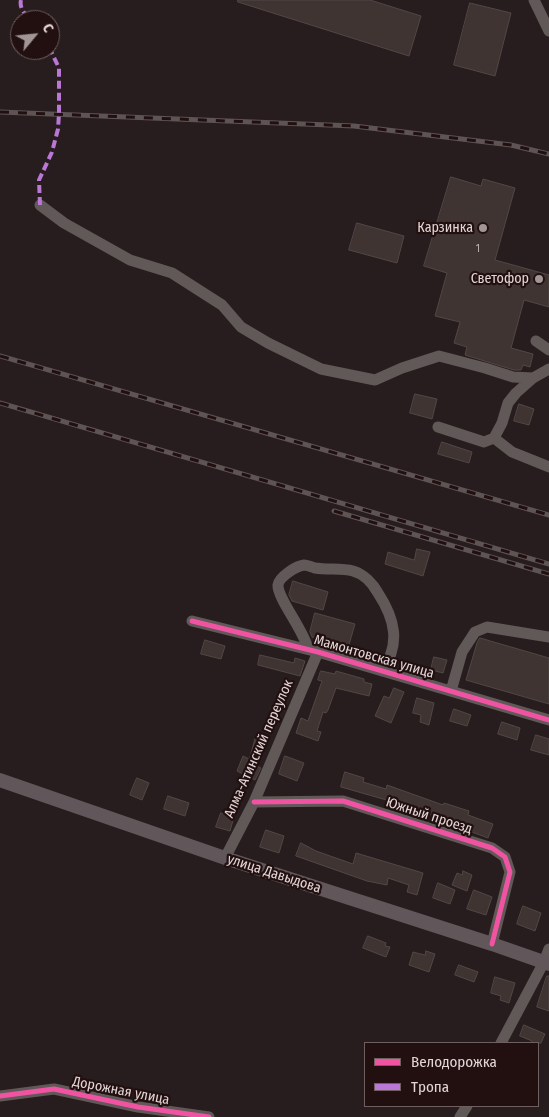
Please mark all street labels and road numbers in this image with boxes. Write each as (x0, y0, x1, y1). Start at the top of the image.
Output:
street label: Мамонтовская улица (312, 632, 436, 682)
street label: Алма-Атинский переулок (221, 677, 297, 821)
street label: Южный проезд (384, 794, 474, 838)
street label: улица Давыдова (225, 851, 323, 897)
street label: Дорожная улица (71, 1073, 171, 1109)

